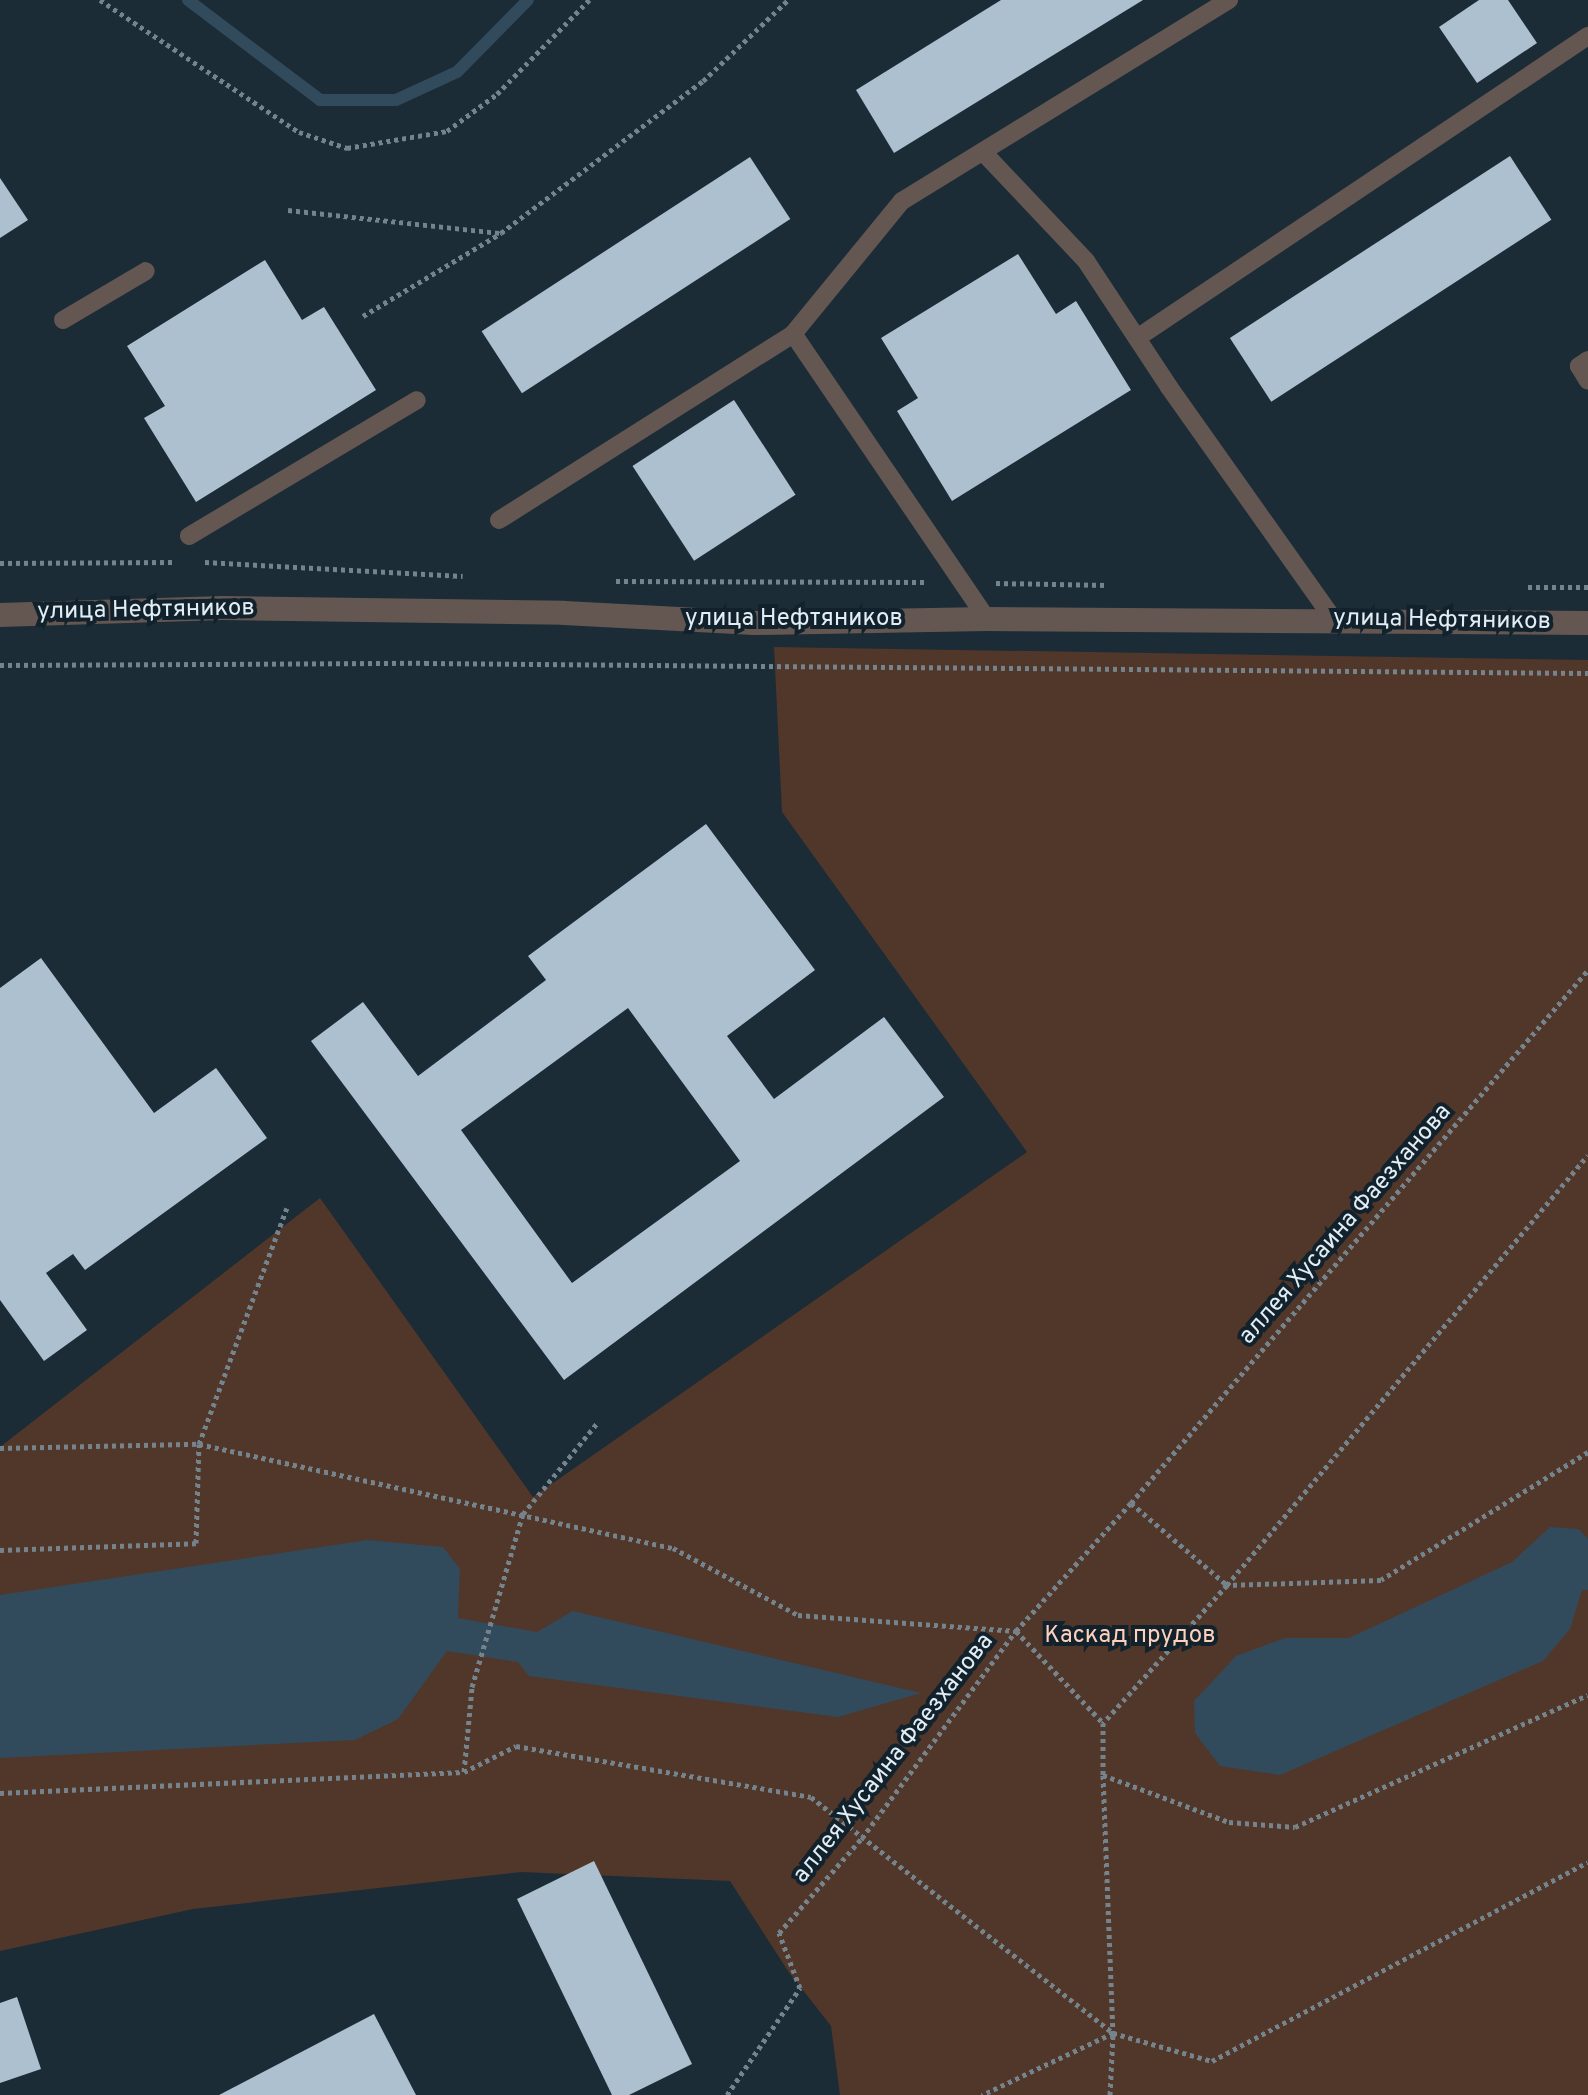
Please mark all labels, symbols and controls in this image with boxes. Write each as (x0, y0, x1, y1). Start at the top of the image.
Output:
street label: улица Нефтяников (37, 595, 255, 627)
street label: улица Нефтяников (1333, 605, 1551, 637)
street label: улица Нефтяников (685, 606, 903, 634)
street label: аллея Хусаина Фаезханова (1234, 1099, 1458, 1351)
park label: Каскад прудов (1044, 1623, 1216, 1651)
street label: аллея Хусаина Фаезханова (788, 1628, 1000, 1890)

